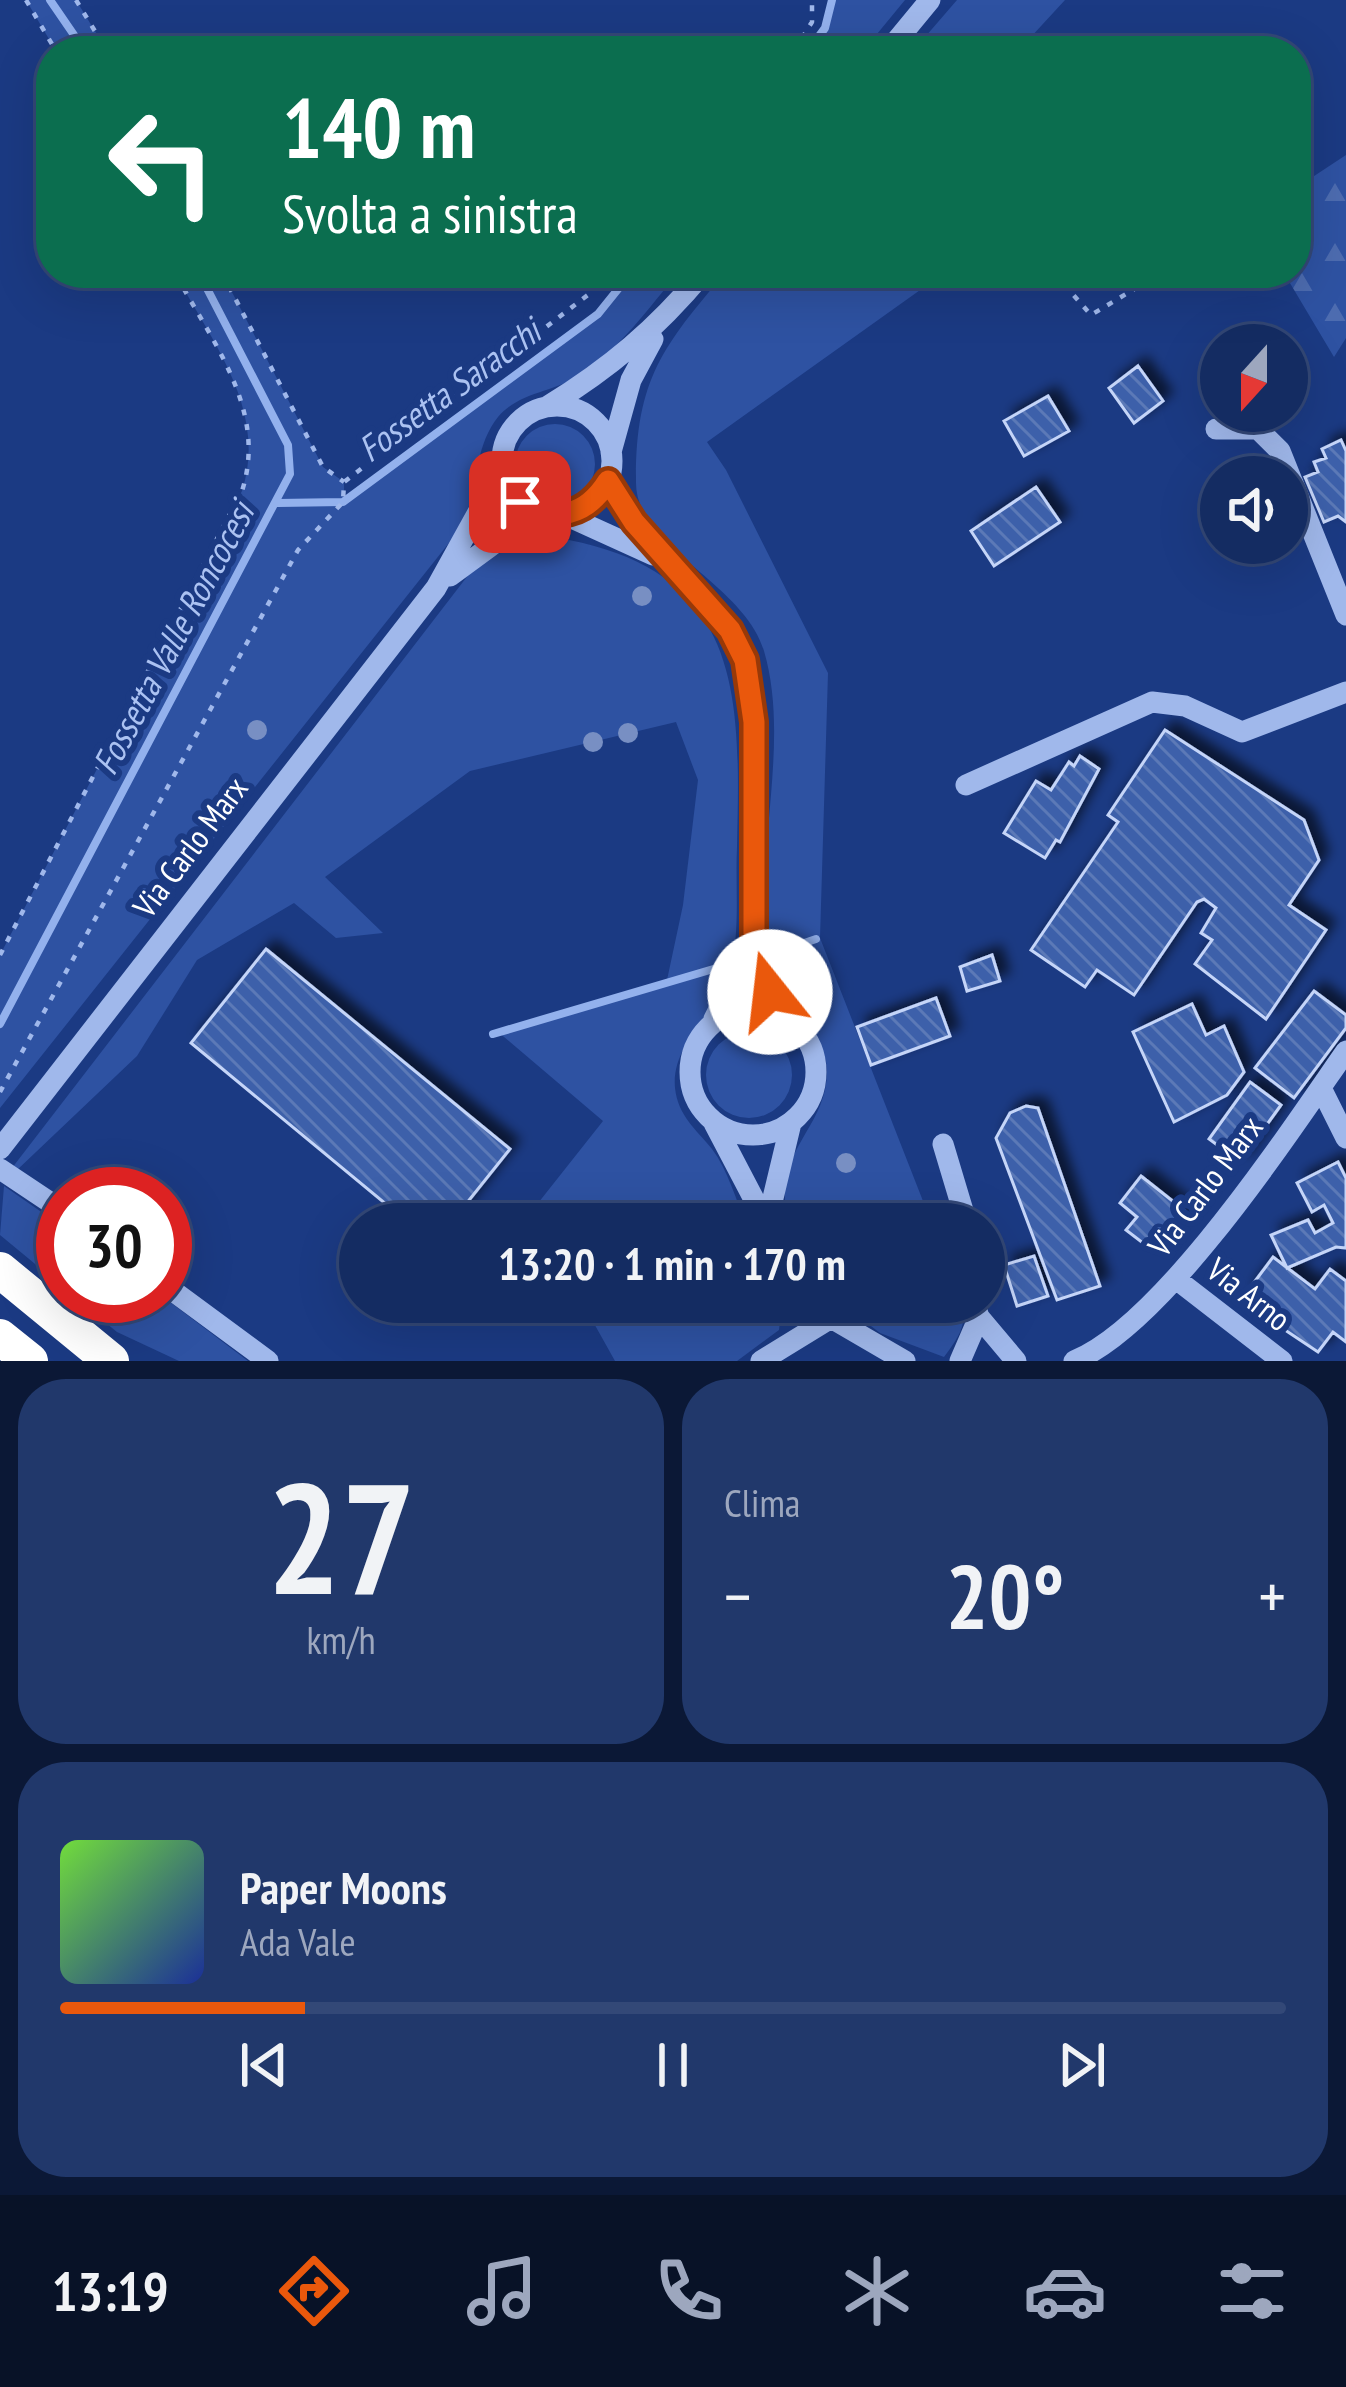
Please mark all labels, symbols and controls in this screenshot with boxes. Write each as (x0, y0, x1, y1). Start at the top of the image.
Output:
text: 140 m (282, 72, 475, 181)
icon: left (84, 84, 240, 240)
text: Svolta a sinistra (282, 178, 578, 248)
water label: Fossetta Saracchi (348, 305, 553, 472)
north arrow (1200, 324, 1308, 432)
map controls (1200, 324, 1308, 564)
pin (469, 451, 571, 553)
button: sound (1200, 456, 1308, 564)
icon: arrive (487, 469, 553, 535)
water label: Fossetta Valle Roncocesi (81, 490, 266, 782)
street label: Via Carlo Marx (122, 768, 257, 926)
position arrow (707, 929, 833, 1055)
street label: Via Carlo Marx (1137, 1107, 1272, 1265)
speed limit sign: 30 (36, 1167, 192, 1323)
text: 13:20 · 1 min · 170 m (498, 1234, 846, 1292)
street label: Via Arno (1198, 1247, 1300, 1340)
text: 27 (266, 1435, 416, 1637)
text: Clima (724, 1477, 800, 1528)
text: 20° (946, 1537, 1064, 1654)
text: − (724, 1553, 751, 1638)
text: + (1259, 1553, 1286, 1638)
text: km/h (306, 1614, 376, 1665)
text: Paper Moons (240, 1858, 447, 1916)
text: Ada Vale (240, 1916, 356, 1967)
icon: previous (231, 2032, 297, 2098)
icon: pause (640, 2032, 706, 2098)
icon: next (1049, 2032, 1115, 2098)
icon: directions (272, 2249, 356, 2333)
icon: music (460, 2249, 544, 2333)
icon: phone (647, 2249, 731, 2333)
icon: climate (835, 2249, 919, 2333)
icon: car (1023, 2249, 1107, 2333)
icon: filters (1210, 2249, 1294, 2333)
text: 13:19 (52, 2256, 169, 2326)

